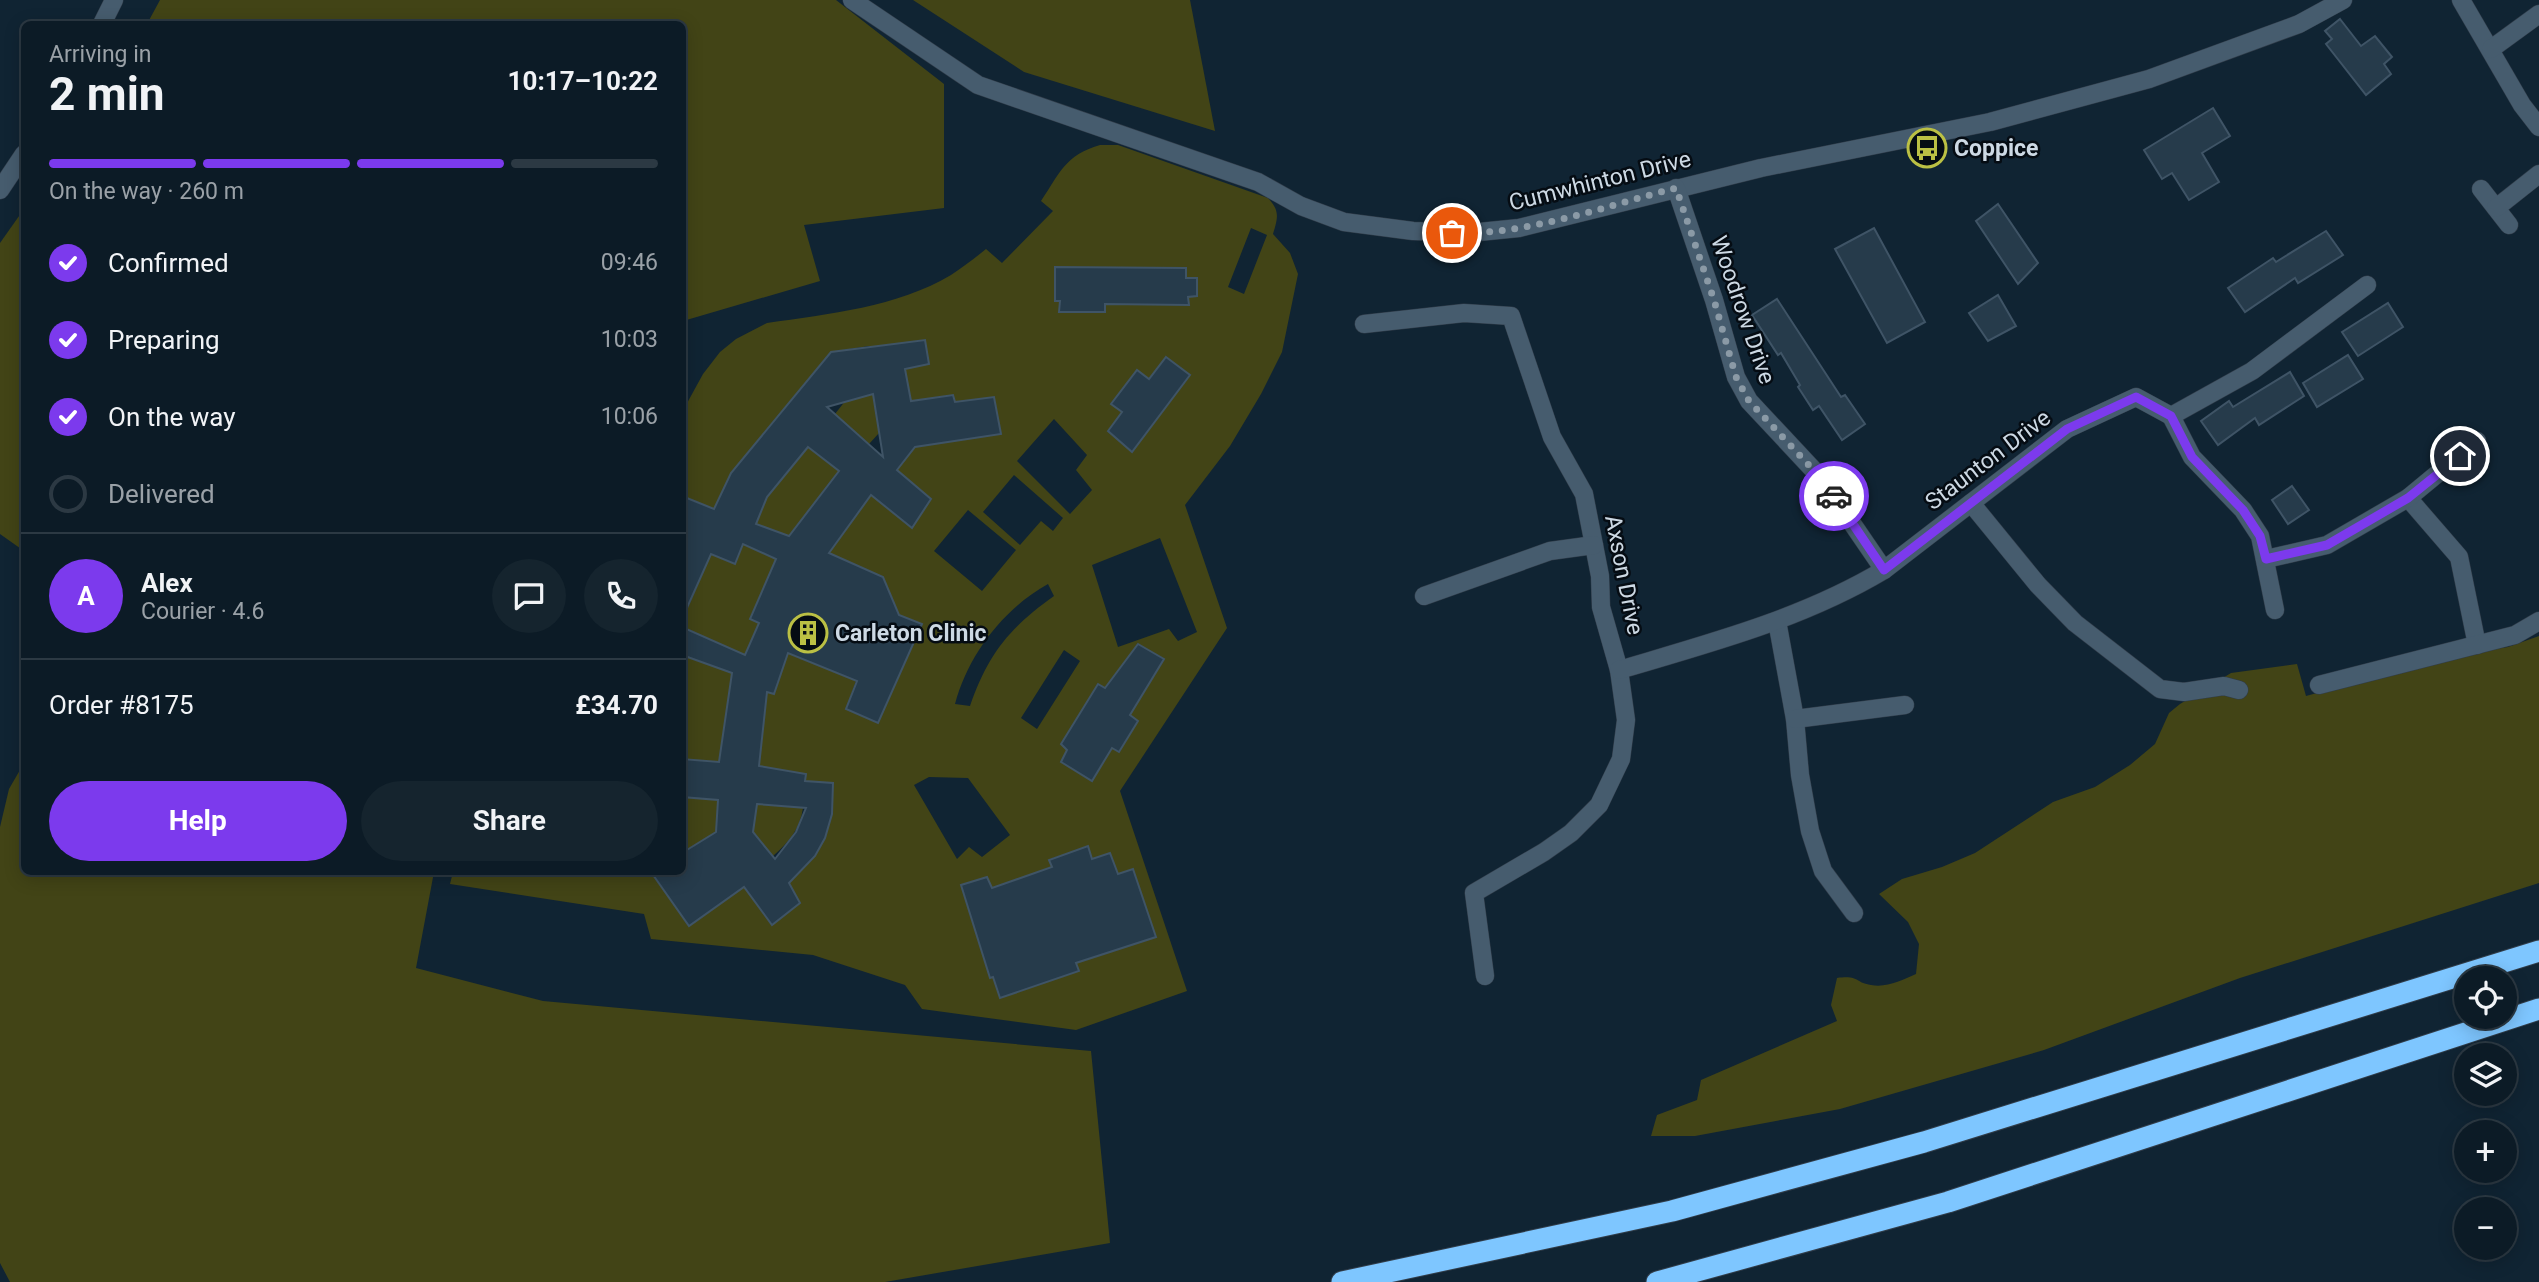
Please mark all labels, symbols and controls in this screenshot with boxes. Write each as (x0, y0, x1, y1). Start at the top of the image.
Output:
text: Arriving in (49, 41, 152, 68)
text: 10:17–10:22 (508, 66, 658, 96)
text: 2 min (49, 67, 165, 121)
bus stop icon: Coppice (1906, 127, 1948, 169)
place label: Coppice (1954, 135, 2038, 162)
street label: Cumwhinton Drive (1506, 145, 1694, 217)
text: On the way · 260 m (49, 178, 244, 205)
pin (1422, 203, 1482, 263)
icon: bag (1433, 214, 1471, 252)
street label: Woodrow Drive (1705, 233, 1781, 387)
icon: check (49, 244, 87, 282)
text: Confirmed (108, 248, 229, 278)
text: 09:46 (601, 249, 658, 276)
icon: check (49, 321, 87, 359)
text: Preparing (108, 325, 220, 355)
text: 10:03 (601, 326, 658, 353)
icon: check (49, 398, 87, 436)
text: On the way (108, 402, 236, 432)
text: 10:06 (601, 403, 658, 430)
street label: Staunton Drive (1920, 404, 2056, 516)
pin (2430, 426, 2490, 486)
icon: home (2441, 437, 2479, 475)
courier (1799, 461, 1869, 531)
icon: car (1815, 477, 1853, 515)
text: Delivered (108, 479, 215, 509)
street label: Axson Drive (1599, 513, 1649, 637)
button: chat (492, 559, 566, 633)
button: phone (584, 559, 658, 633)
text: Alex (141, 568, 193, 598)
text: A (77, 581, 95, 611)
text: Courier · 4.6 (141, 598, 264, 625)
building icon: Carleton Clinic (787, 612, 829, 654)
place label: Carleton Clinic (835, 620, 987, 647)
text: Order #8175 (49, 690, 194, 720)
text: £34.70 (575, 690, 658, 720)
button: Help (49, 781, 347, 861)
button: Share (361, 781, 658, 861)
map controls (2454, 966, 2517, 1260)
button: locate (2454, 966, 2517, 1029)
button: layers (2454, 1043, 2517, 1106)
button: + (2454, 1120, 2517, 1183)
button: − (2454, 1197, 2517, 1260)

